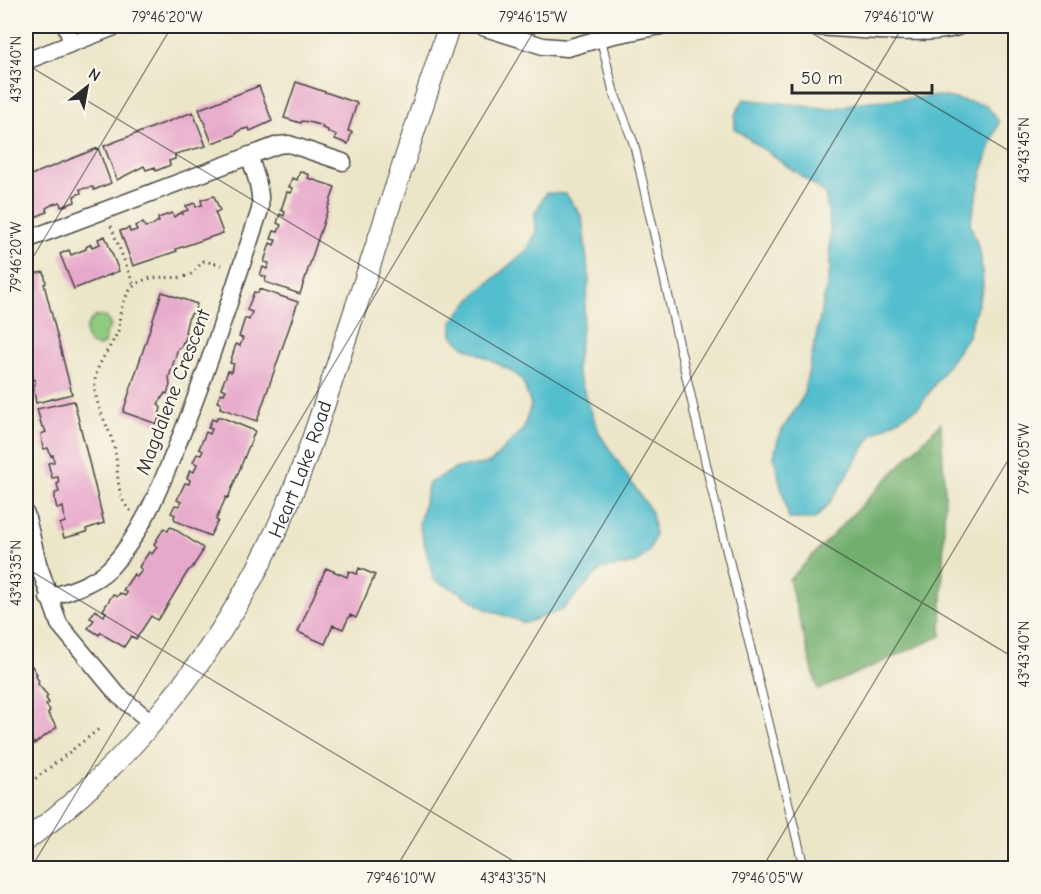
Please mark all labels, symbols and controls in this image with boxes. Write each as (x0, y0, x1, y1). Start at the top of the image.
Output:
text: 79°46'20"W (131, 8, 203, 26)
text: 79°46'15"W (499, 8, 567, 26)
text: 79°46'10"W (864, 8, 934, 26)
text: 43°43'40"N (7, 36, 25, 102)
north arrow (57, 57, 117, 117)
scale bar (792, 57, 932, 95)
text: N (85, 65, 103, 85)
text: 50 m (801, 68, 843, 89)
text: 43°43'45"N (1015, 117, 1033, 183)
text: 79°46'20"W (7, 221, 25, 293)
street label: Magdalene Crescent (131, 305, 216, 478)
street label: Heart Lake Road (263, 398, 336, 541)
text: 79°46'05"W (1015, 423, 1033, 495)
text: 43°43'35"N (7, 540, 25, 606)
text: 43°43'40"N (1015, 621, 1033, 687)
text: 79°46'10"W (366, 869, 436, 887)
text: 43°43'35"N (480, 869, 546, 887)
text: 79°46'05"W (731, 869, 803, 887)

